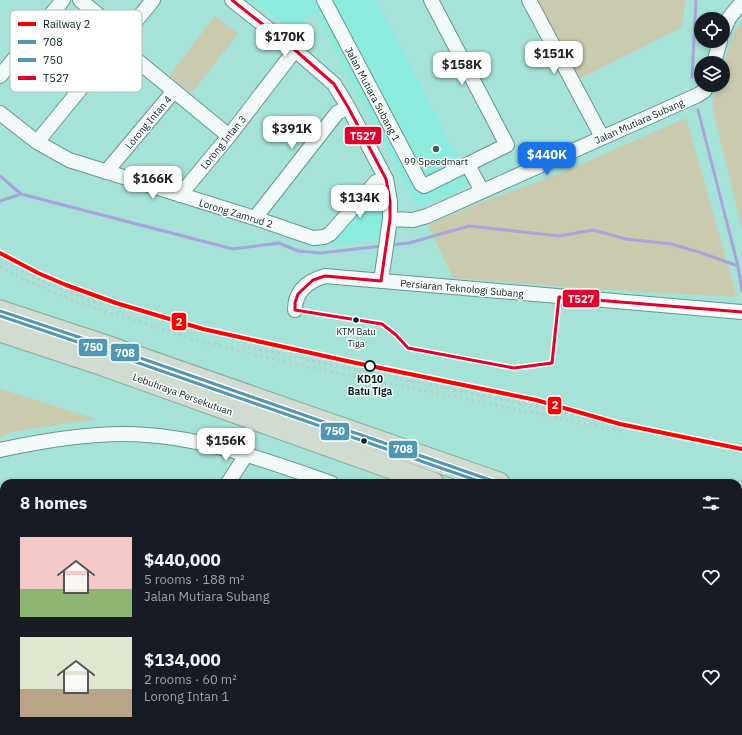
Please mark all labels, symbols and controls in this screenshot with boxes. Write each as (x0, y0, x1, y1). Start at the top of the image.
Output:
legend (10, 10, 142, 92)
map controls (694, 12, 730, 92)
button: locate (694, 12, 730, 48)
text: Railway 2 (43, 17, 90, 31)
pin: $170K (257, 24, 313, 58)
text: $170K (265, 28, 305, 45)
text: 708 (43, 35, 63, 49)
pin: $151K (526, 41, 582, 75)
street label: Jalan Mutiara Subang 1 (342, 45, 403, 144)
text: $151K (534, 45, 574, 62)
pin: $158K (434, 52, 490, 86)
text: 750 (43, 53, 63, 67)
text: $158K (442, 56, 482, 73)
button: layers (694, 56, 730, 92)
text: T527 (43, 71, 69, 85)
street label: Lorong Intan 4 (122, 93, 174, 152)
street label: Jalan Mutiara Subang (592, 96, 687, 147)
street label: Lorong Intan 3 (198, 113, 249, 172)
pin: $391K (264, 116, 320, 150)
text: $391K (272, 120, 312, 137)
line badge: T527 (344, 126, 382, 145)
text: T527 (350, 129, 377, 143)
pin: $440K (519, 142, 575, 176)
marker: 99 Speedmart (431, 144, 441, 154)
text: $440K (527, 146, 567, 163)
place label: 99 Speedmart (404, 155, 469, 168)
pin: $166K (125, 166, 181, 200)
text: $166K (133, 170, 173, 187)
pin: $134K (332, 185, 388, 219)
text: $134K (340, 189, 380, 206)
street label: Lorong Zamrud 2 (197, 196, 274, 231)
street label: Persiaran Teknologi Subang (400, 277, 525, 300)
line badge: T527 (562, 289, 600, 308)
text: T527 (568, 292, 595, 306)
line badge: 2 (171, 312, 187, 331)
text: 2 (176, 315, 183, 329)
marker: KTM Batu Tiga (351, 315, 361, 325)
place label: KTM Batu Tiga (336, 326, 376, 349)
line badge: 750 (78, 338, 108, 357)
text: 750 (83, 340, 103, 354)
line badge: 708 (110, 343, 140, 362)
text: 708 (115, 346, 135, 360)
marker: KD10 Batu Tiga (364, 360, 376, 372)
street label: Lebuhraya Persekutuan (131, 370, 235, 419)
place label: KD10 Batu Tiga (348, 373, 392, 398)
line badge: 2 (547, 396, 562, 415)
text: 2 (552, 398, 559, 412)
line badge: 750 (320, 422, 350, 441)
text: 750 (325, 424, 345, 438)
pin: $156K (198, 428, 254, 462)
text: $156K (206, 432, 246, 449)
unlabelled marker (359, 436, 369, 446)
line badge: 708 (388, 440, 418, 459)
text: 708 (393, 442, 413, 456)
text: 8 homes (20, 492, 87, 514)
icon: filters (700, 492, 722, 514)
text: $440,000 (144, 549, 221, 571)
icon: home (52, 553, 100, 601)
icon: heart (700, 566, 722, 588)
text: 5 rooms · 188 m² (144, 571, 245, 588)
text: Jalan Mutiara Subang (144, 588, 270, 605)
text: $134,000 (144, 649, 221, 671)
icon: home (52, 653, 100, 701)
icon: heart (700, 666, 722, 688)
text: 2 rooms · 60 m² (144, 671, 237, 688)
text: Lorong Intan 1 (144, 688, 229, 705)

